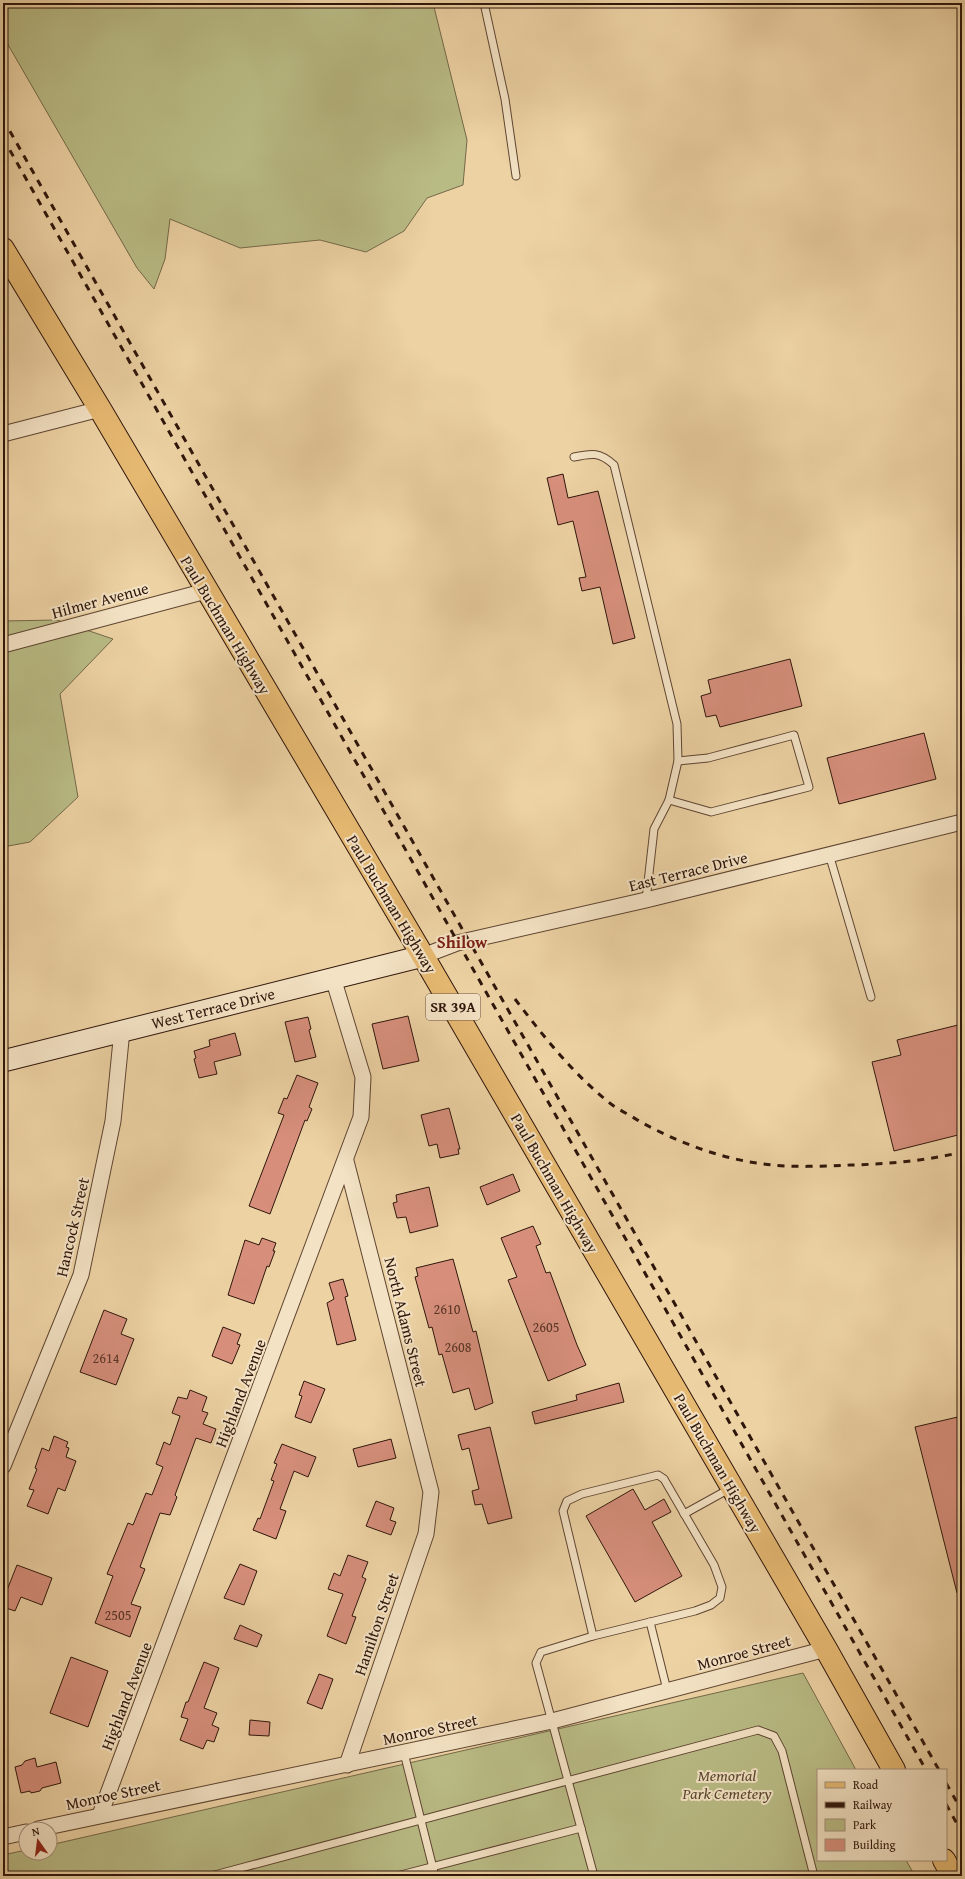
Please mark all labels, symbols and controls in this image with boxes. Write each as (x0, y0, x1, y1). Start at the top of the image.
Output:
street label: Paul Buchman Highway (175, 551, 277, 699)
street label: Hilmer Avenue (49, 576, 151, 624)
street label: Paul Buchman Highway (341, 830, 443, 978)
street label: East Terrace Drive (626, 845, 750, 897)
district label: Shilow (437, 929, 488, 954)
street label: West Terrace Drive (149, 981, 277, 1035)
road number: SR 39A (426, 994, 480, 1020)
street label: Paul Buchman Highway (505, 1108, 605, 1258)
street label: Hancock Street (49, 1175, 95, 1279)
street label: North Adams Street (378, 1255, 434, 1390)
house number: 2610 (434, 1299, 461, 1319)
house number: 2605 (533, 1317, 559, 1337)
street label: Highland Avenue (208, 1335, 272, 1451)
house number: 2608 (445, 1337, 472, 1357)
house number: 2614 (93, 1348, 120, 1368)
street label: Paul Buchman Highway (668, 1388, 768, 1538)
street label: Hamilton Street (347, 1569, 405, 1679)
house number: 2505 (105, 1605, 131, 1625)
street label: Monroe Street (694, 1628, 794, 1676)
street label: Highland Avenue (94, 1638, 158, 1754)
street label: Monroe Street (380, 1707, 480, 1751)
park label: Memorial Park Cemetery (681, 1763, 772, 1805)
legend (817, 1769, 947, 1861)
street label: Monroe Street (63, 1772, 163, 1816)
text: Road (853, 1776, 879, 1793)
text: Railway (853, 1796, 892, 1813)
text: Park (853, 1816, 877, 1833)
north arrow (18, 1821, 58, 1861)
text: N (30, 1822, 42, 1840)
text: Building (853, 1836, 896, 1853)

